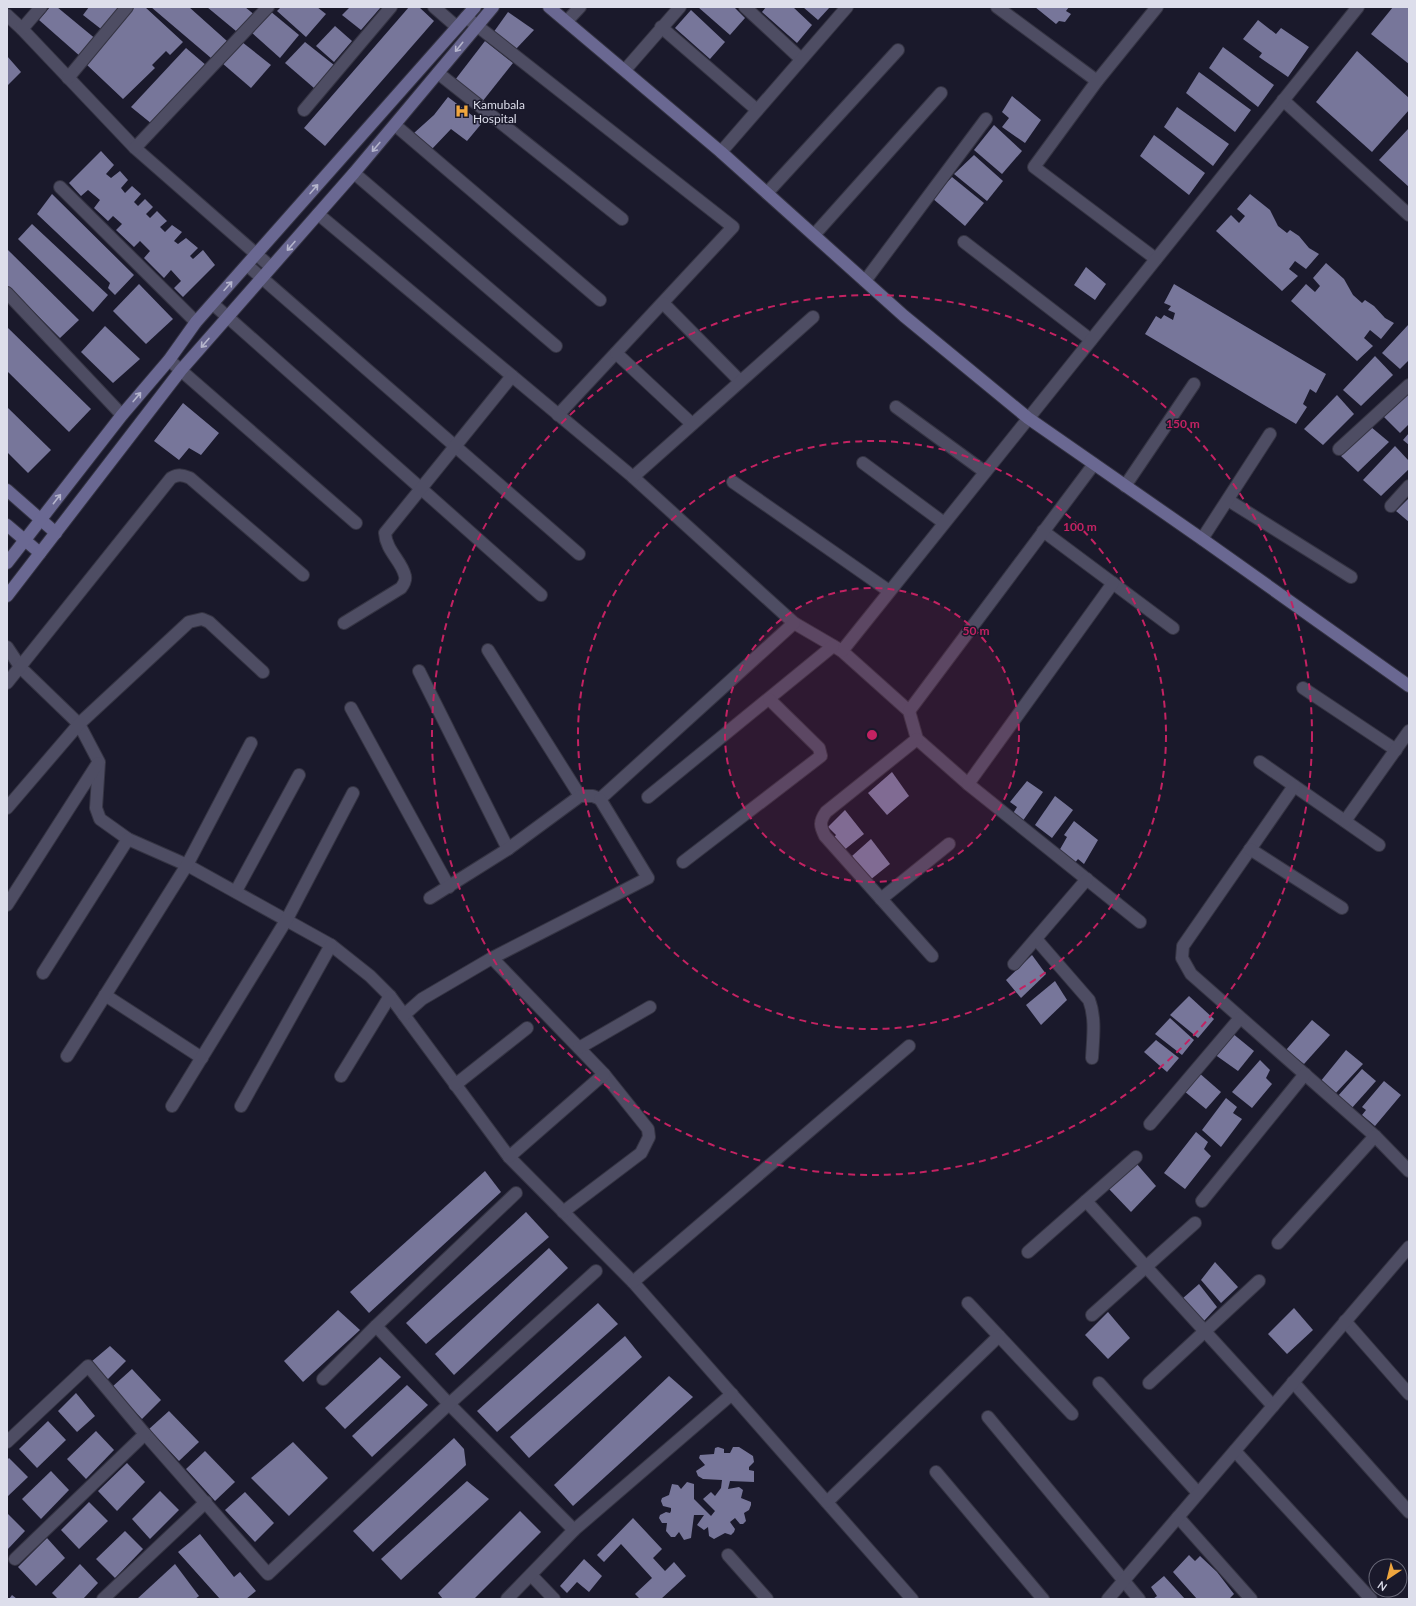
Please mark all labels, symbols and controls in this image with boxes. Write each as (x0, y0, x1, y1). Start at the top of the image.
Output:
one-way arrow (455, 42, 463, 53)
place label: Kamubala Hospital (473, 97, 525, 126)
hospital icon: Kamubala Hospital (454, 103, 470, 119)
one-way arrow (372, 142, 381, 153)
one-way arrow (310, 183, 319, 194)
one-way arrow (286, 240, 295, 251)
one-way arrow (224, 281, 233, 291)
one-way arrow (200, 338, 209, 348)
one-way arrow (133, 392, 142, 403)
text: 150 m (1166, 416, 1200, 431)
one-way arrow (52, 494, 61, 505)
text: 100 m (1063, 519, 1097, 534)
text: 50 m (963, 623, 989, 638)
centre of rings (865, 728, 879, 742)
north arrow (1368, 1558, 1408, 1598)
text: N (1375, 1579, 1389, 1594)

